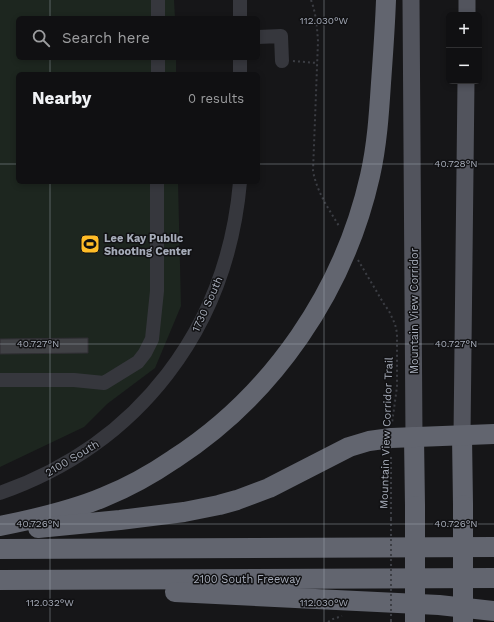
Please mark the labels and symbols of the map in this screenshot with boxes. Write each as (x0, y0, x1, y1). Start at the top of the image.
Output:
text: 112.030°W (300, 15, 349, 26)
text: 40.728°N (434, 158, 478, 169)
place label: Lee Kay Public Shooting Center (104, 232, 192, 258)
sports icon: Lee Kay Public Shooting Center (79, 233, 101, 255)
street label: Mountain View Corridor (408, 247, 421, 374)
street label: 1730 South (189, 274, 225, 334)
text: 40.727°N (17, 338, 59, 349)
text: 40.727°N (435, 338, 477, 349)
street label: Mountain View Corridor Trail (377, 356, 396, 509)
street label: 2100 South (43, 437, 101, 479)
text: 40.726°N (16, 518, 60, 529)
text: 40.726°N (434, 518, 478, 529)
street label: 2100 South Freeway (193, 573, 301, 586)
text: 112.032°W (26, 597, 74, 608)
text: 112.030°W (300, 597, 349, 608)

